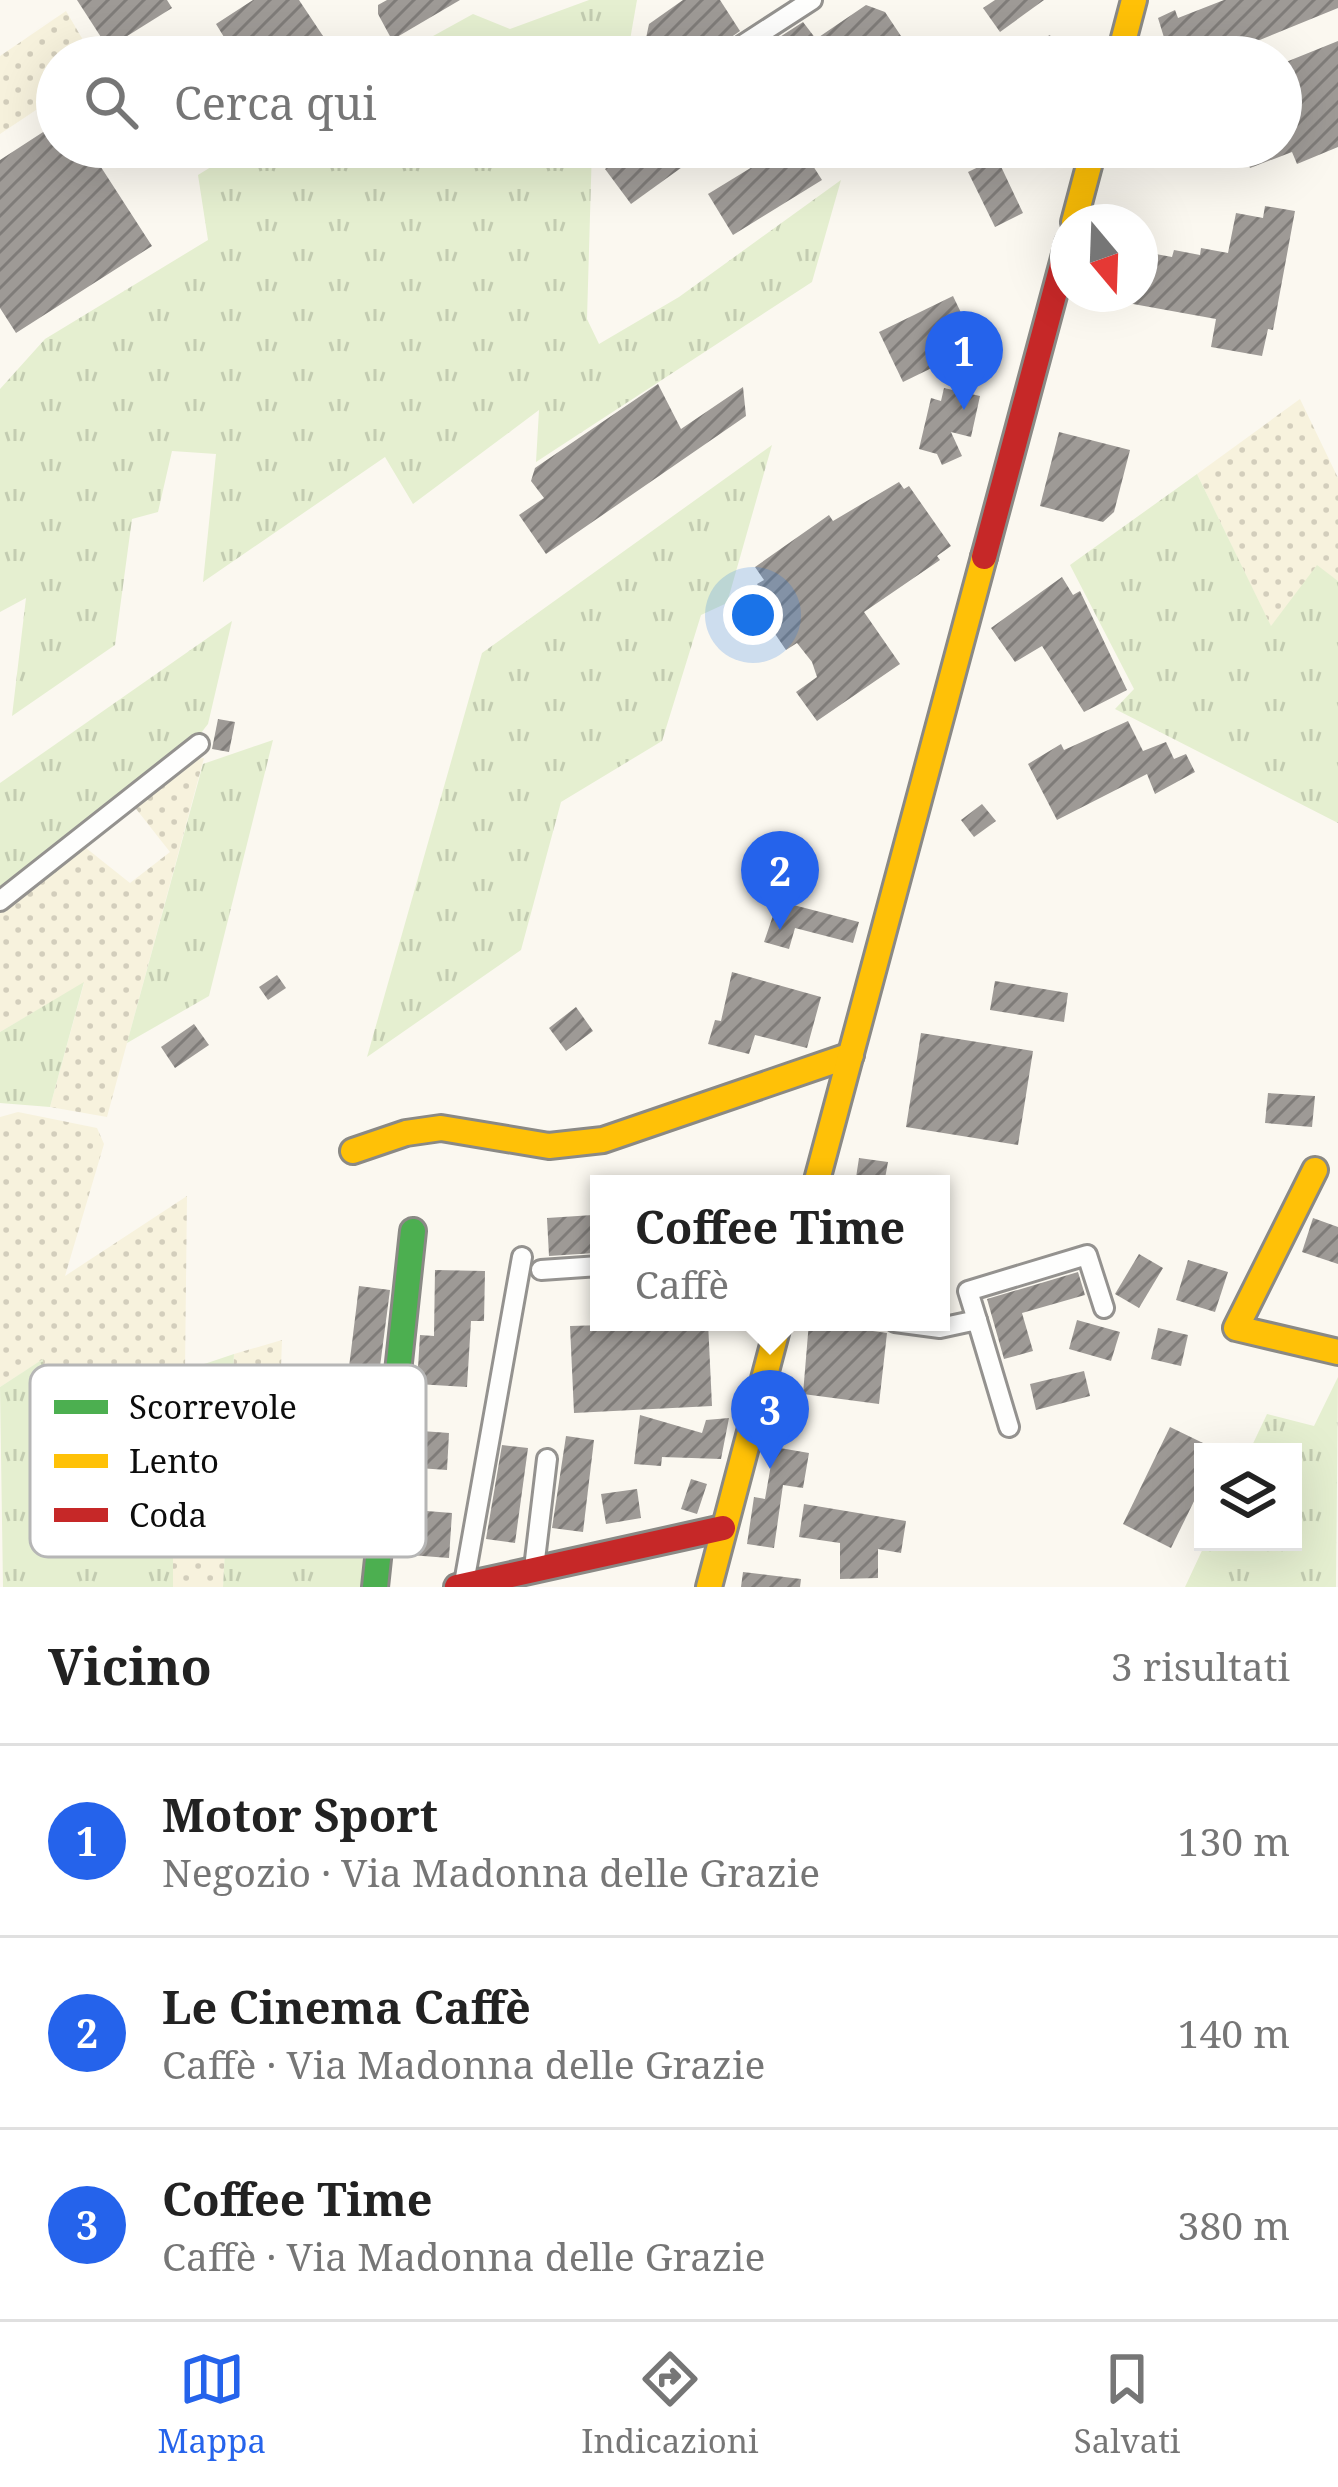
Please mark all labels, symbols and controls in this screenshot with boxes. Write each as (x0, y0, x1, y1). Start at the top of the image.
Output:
search box (36, 36, 1302, 168)
icon: search (78, 69, 144, 135)
text: Cerca qui (174, 72, 377, 133)
north arrow (1050, 204, 1158, 312)
pin: 1 (925, 311, 1003, 410)
your location (723, 585, 783, 645)
pin: 2 (741, 831, 819, 930)
popup (590, 1175, 950, 1331)
text: Coffee Time (635, 1196, 905, 1257)
text: Caffè (635, 1257, 729, 1310)
legend (30, 1365, 426, 1557)
pin: 3 (731, 1370, 809, 1469)
text: Scorrevole (129, 1384, 297, 1429)
text: Lento (129, 1438, 219, 1483)
map controls (1194, 1443, 1302, 1551)
button: layers (1194, 1443, 1302, 1551)
text: Coda (129, 1492, 207, 1537)
text: Vicino (48, 1630, 212, 1700)
text: 3 risultati (1111, 1639, 1290, 1692)
text: Motor Sport (162, 1784, 438, 1845)
text: 1 (76, 1814, 98, 1867)
text: 130 m (1178, 1814, 1290, 1867)
text: Negozio · Via Madonna delle Grazie (162, 1845, 820, 1898)
text: Le Cinema Caffè (162, 1976, 531, 2037)
text: 2 (76, 2006, 98, 2059)
text: 140 m (1178, 2006, 1290, 2059)
text: Caffè · Via Madonna delle Grazie (162, 2037, 765, 2090)
text: Coffee Time (162, 2168, 433, 2229)
text: 3 (76, 2198, 98, 2251)
text: 380 m (1178, 2198, 1290, 2251)
text: Caffè · Via Madonna delle Grazie (162, 2229, 765, 2282)
tab: Mappa (158, 2346, 266, 2463)
tab: Indicazioni (581, 2346, 759, 2463)
tab: Salvati (1074, 2346, 1180, 2463)

